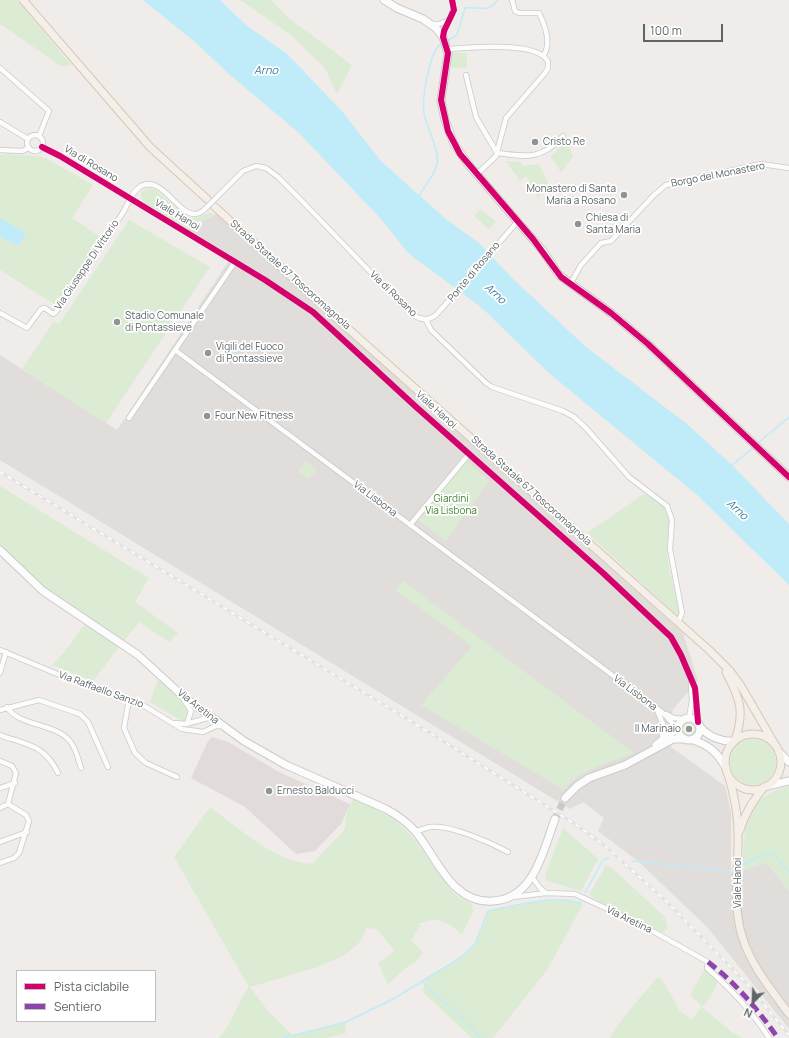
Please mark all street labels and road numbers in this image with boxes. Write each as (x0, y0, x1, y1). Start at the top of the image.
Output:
street label: Via di Rosano (62, 143, 120, 185)
street label: Borgo del Monastero (670, 160, 766, 190)
street label: Viale Hanoi (152, 197, 202, 233)
street label: Via Giuseppe Di Vittorio (52, 218, 122, 312)
street label: Strada Statale 67 Toscoromagnola (227, 218, 353, 332)
street label: Ponte di Rosano (445, 240, 503, 304)
street label: Via di Rosano (367, 269, 419, 319)
street label: Viale Hanoi (413, 389, 459, 431)
street label: Strada Statale 67 Toscoromagnola (468, 434, 594, 548)
street label: Via Lisbona (351, 479, 399, 519)
street label: Via Raffaello Sanzio (57, 669, 145, 711)
street label: Via Lisbona (611, 673, 659, 713)
street label: Via Aretina (175, 687, 221, 727)
street label: Viale Hanoi (732, 858, 744, 908)
street label: Via Aretina (604, 904, 654, 936)

